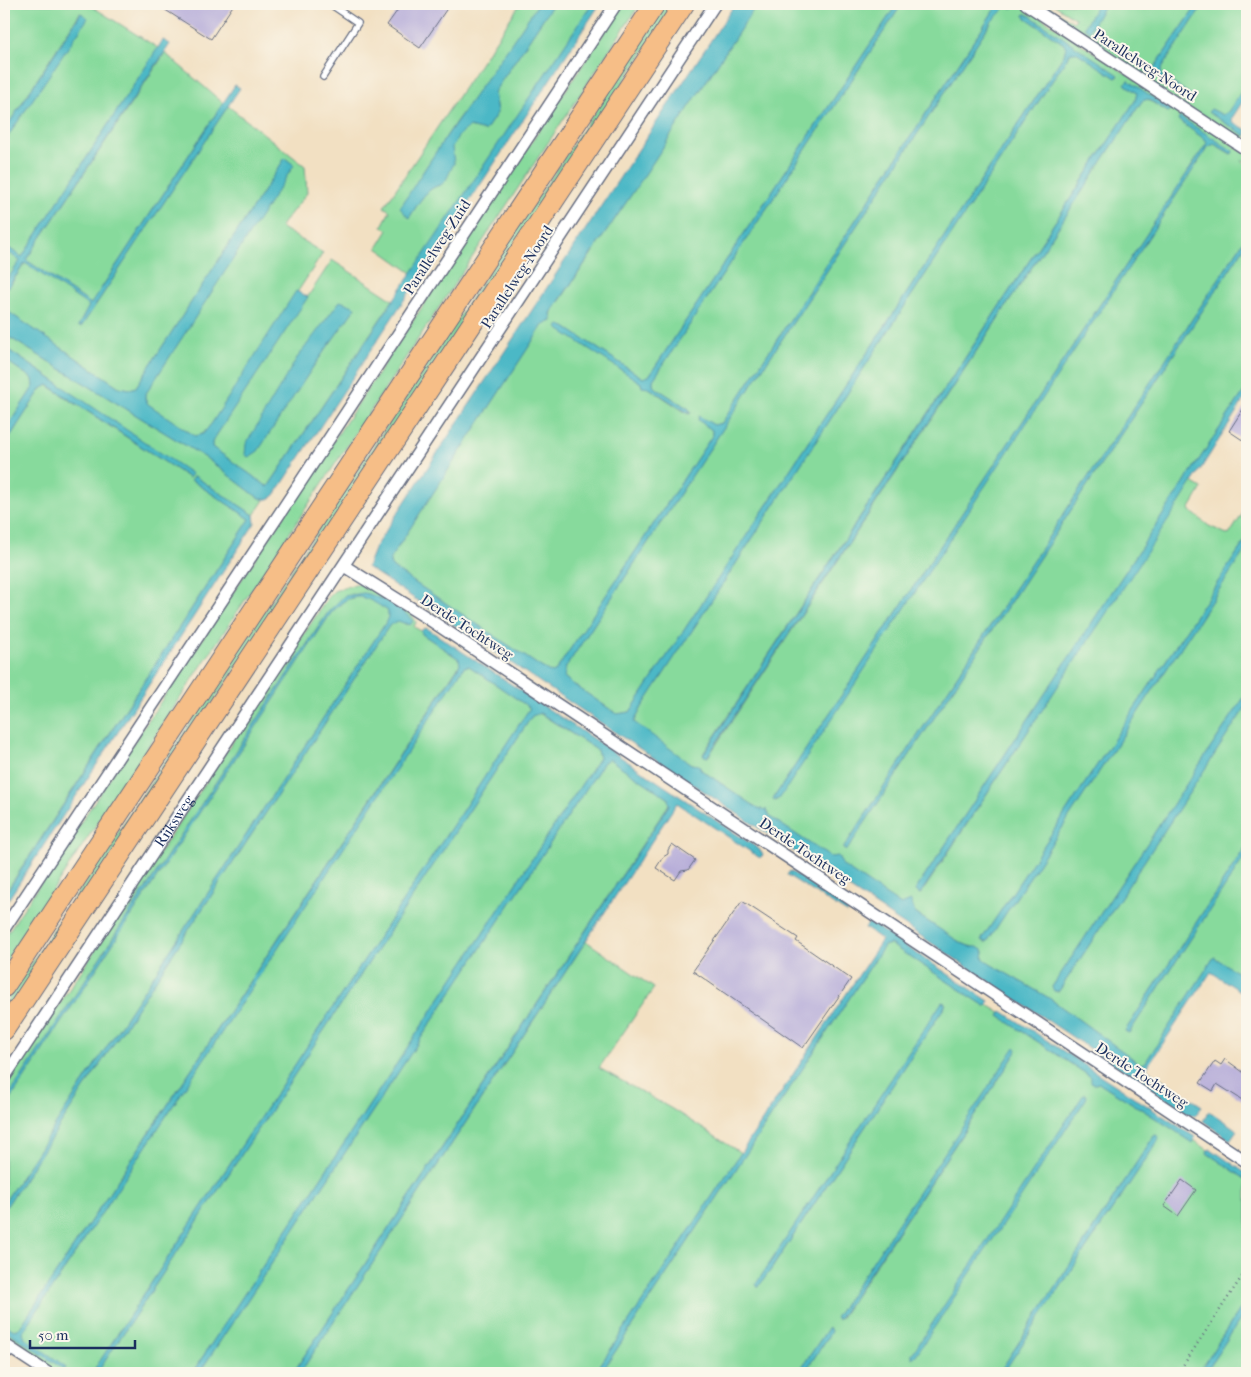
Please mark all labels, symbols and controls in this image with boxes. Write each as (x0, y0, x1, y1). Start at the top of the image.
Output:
street label: Parallelweg-Noord (1090, 25, 1201, 106)
street label: Parallelweg-Zuid (400, 195, 475, 298)
street label: Parallelweg-Noord (477, 221, 558, 332)
street label: Derde Tochtweg (417, 590, 517, 664)
street label: Rijksweg (150, 791, 198, 851)
street label: Derde Tochtweg (756, 814, 855, 889)
street label: Derde Tochtweg (1092, 1038, 1192, 1112)
scale bar (30, 1317, 135, 1349)
text: 50 m (38, 1326, 69, 1344)

